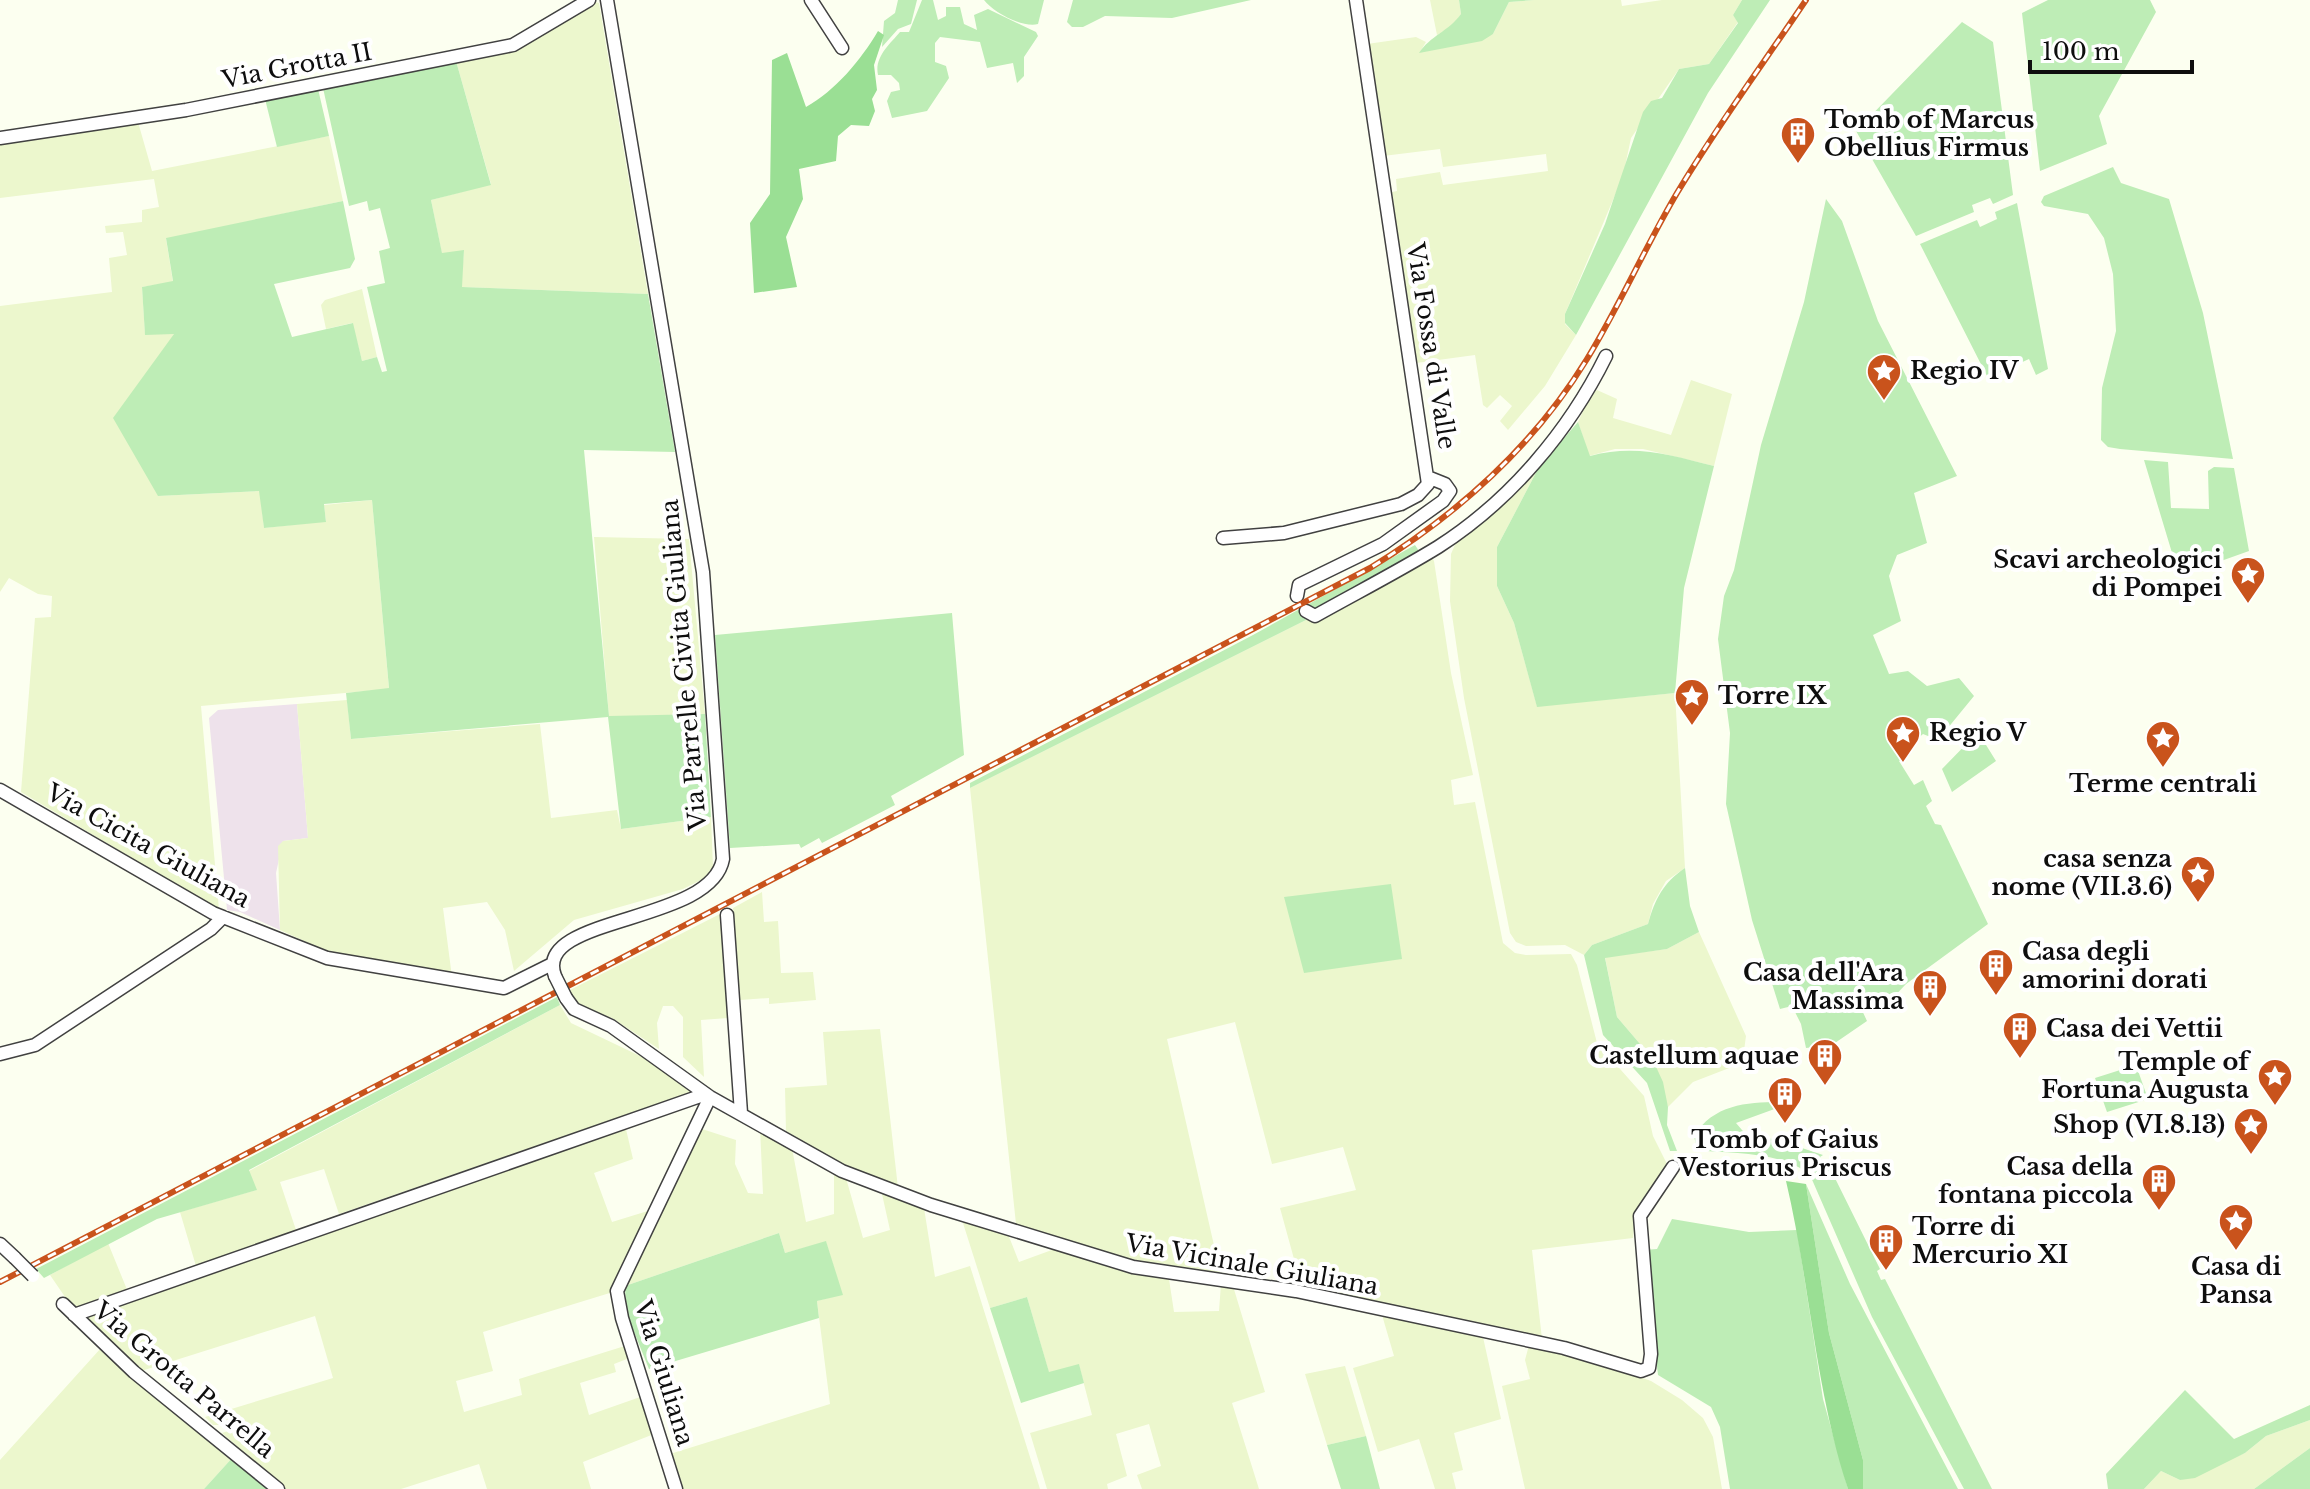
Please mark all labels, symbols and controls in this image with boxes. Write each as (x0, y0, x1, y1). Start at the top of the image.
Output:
scale bar (2030, 24, 2192, 74)
street label: Via Grotta II (218, 37, 374, 94)
text: 100 m (2042, 37, 2120, 66)
place label: Tomb of Marcus Obellius Firmus (1824, 105, 2035, 162)
building icon: Tomb of Marcus Obellius Firmus (1779, 115, 1817, 165)
street label: Via Fossa di Valle (1401, 240, 1462, 451)
place icon: Regio IV (1865, 352, 1903, 402)
place label: Regio IV (1910, 356, 2019, 385)
street label: Via Parrelle Civita Giuliana (655, 498, 713, 833)
place label: Scavi archeologici di Pompei (1993, 545, 2222, 602)
place icon: Scavi archeologici di Pompei (2229, 555, 2267, 605)
place icon: Torre IX (1673, 677, 1711, 727)
place label: Torre IX (1718, 681, 1827, 710)
place icon: Regio V (1884, 714, 1922, 764)
place label: Regio V (1929, 718, 2027, 747)
place icon: Terme centrali (2144, 719, 2182, 769)
place label: Terme centrali (2069, 769, 2257, 798)
street label: Via Cicita Giuliana (40, 777, 256, 914)
place label: casa senza nome (VII.3.6) (1991, 844, 2172, 901)
place icon: casa senza nome (VII.3.6) (2179, 854, 2217, 904)
place label: Casa degli amorini dorati (2022, 937, 2208, 994)
building icon: Casa degli amorini dorati (1977, 947, 2015, 997)
place label: Casa dell'Ara Massima (1743, 958, 1904, 1015)
building icon: Casa dell'Ara Massima (1911, 968, 1949, 1018)
building icon: Casa dei Vettii (2001, 1010, 2039, 1060)
place label: Casa dei Vettii (2046, 1014, 2223, 1043)
building icon: Castellum aquae (1806, 1037, 1844, 1087)
place label: Castellum aquae (1589, 1041, 1799, 1070)
place label: Temple of Fortuna Augusta (2041, 1047, 2251, 1104)
place icon: Temple of Fortuna Augusta (2256, 1057, 2294, 1107)
building icon: Tomb of Gaius Vestorius Priscus (1766, 1075, 1804, 1125)
place icon: Shop (VI.8.13) (2232, 1106, 2270, 1156)
place label: Shop (VI.8.13) (2053, 1110, 2225, 1139)
place label: Tomb of Gaius Vestorius Priscus (1677, 1125, 1892, 1182)
place label: Casa della fontana piccola (1938, 1152, 2133, 1209)
building icon: Casa della fontana piccola (2140, 1162, 2178, 1212)
place icon: Casa di Pansa (2217, 1202, 2255, 1252)
place label: Torre di Mercurio XI (1912, 1212, 2068, 1269)
building icon: Torre di Mercurio XI (1867, 1222, 1905, 1272)
street label: Via Vicinale Giuliana (1122, 1228, 1381, 1301)
place label: Casa di Pansa (2191, 1252, 2281, 1309)
street label: Via Grotta Parrella (87, 1295, 281, 1464)
street label: Via Giuliana (628, 1295, 701, 1450)

